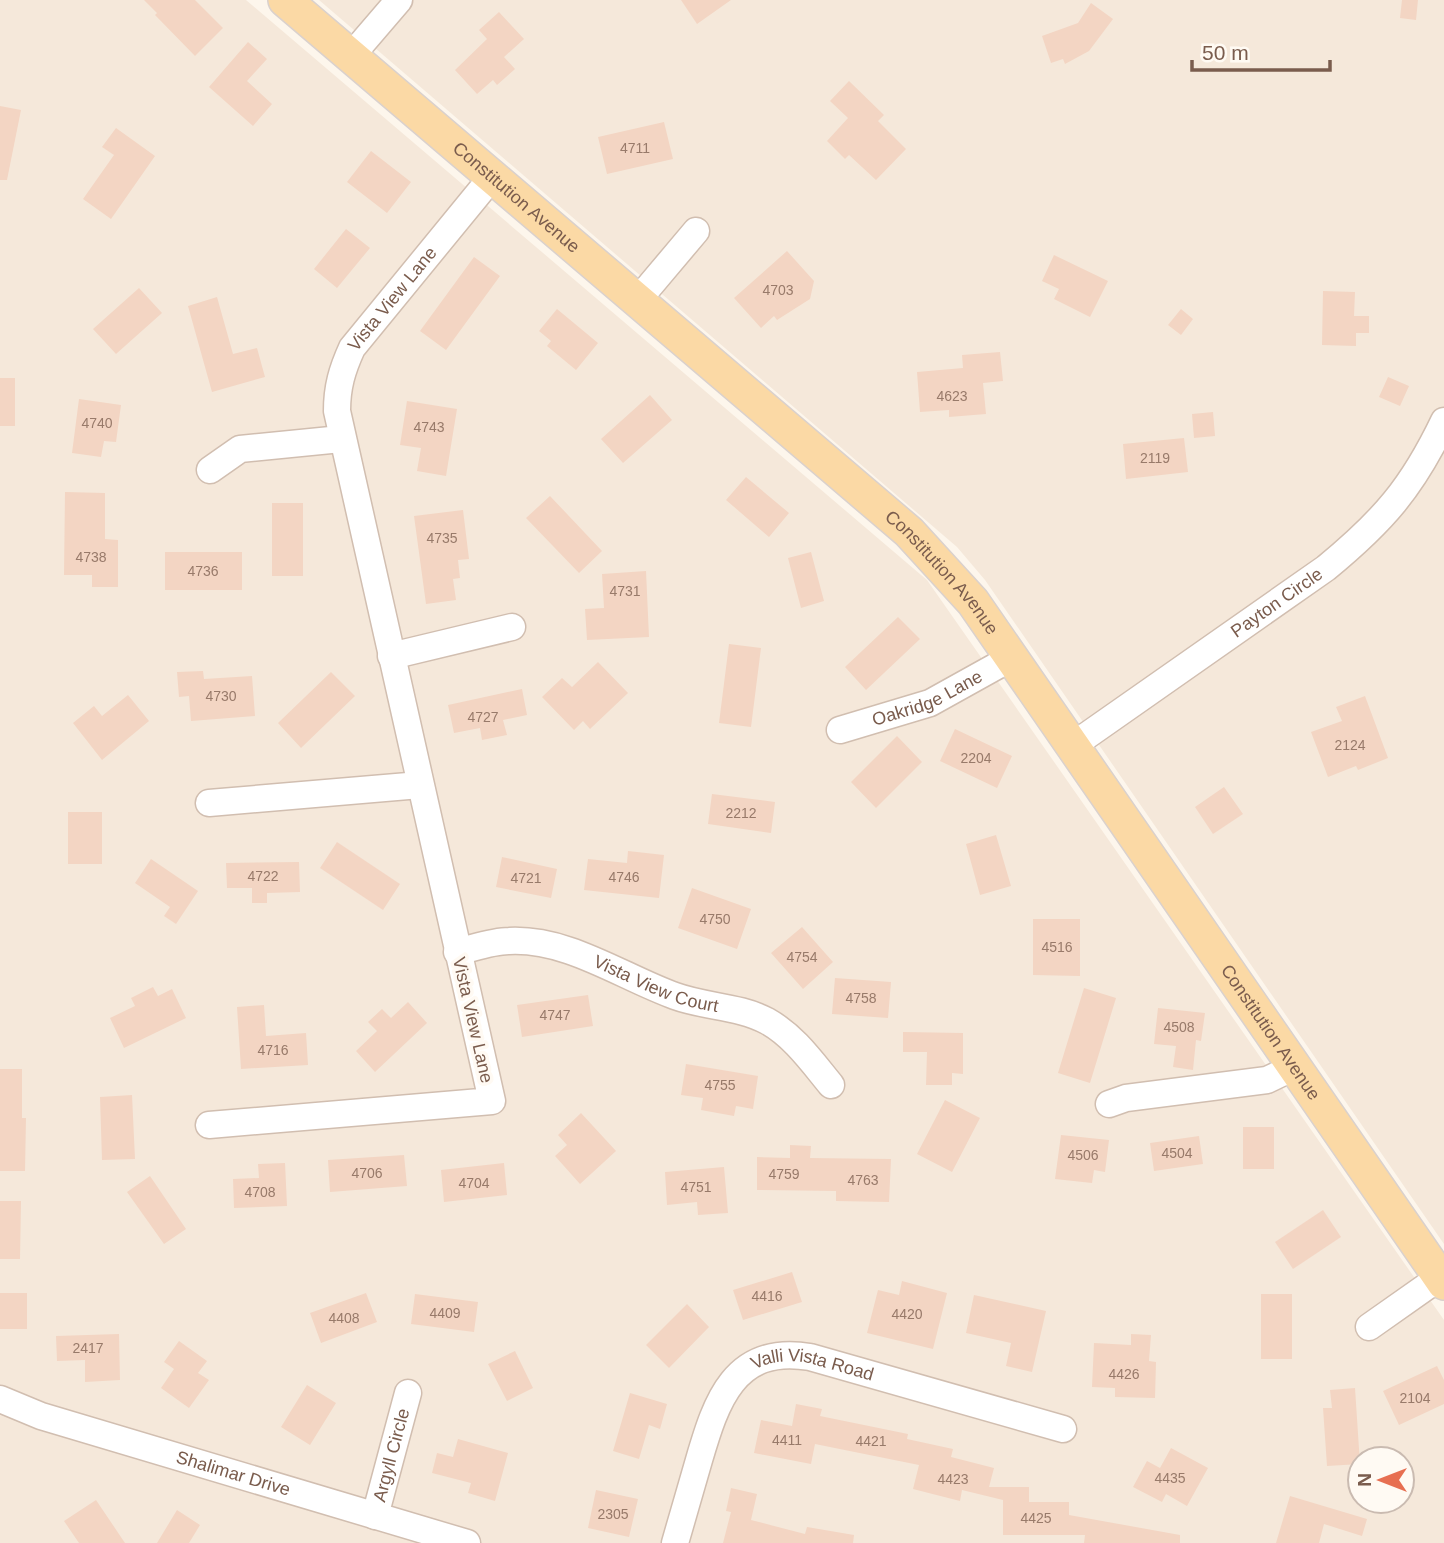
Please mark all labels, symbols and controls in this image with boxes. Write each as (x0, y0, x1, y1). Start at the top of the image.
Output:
scale bar (1192, 28, 1330, 72)
text: 50 m (1202, 41, 1249, 64)
street label: Constitution Avenue (449, 138, 584, 257)
house number: 4711 (620, 140, 650, 156)
street label: Vista View Lane (344, 243, 441, 355)
house number: 4703 (762, 282, 794, 298)
house number: 4623 (936, 388, 968, 404)
house number: 4740 (81, 415, 113, 431)
house number: 4743 (413, 419, 445, 435)
house number: 2119 (1140, 450, 1170, 466)
street label: Constitution Avenue (881, 506, 1002, 638)
house number: 4735 (426, 530, 458, 546)
house number: 4738 (75, 549, 107, 565)
house number: 4736 (187, 563, 219, 579)
street label: Payton Circle (1227, 564, 1326, 641)
house number: 4731 (609, 583, 641, 599)
street label: Oakridge Lane (870, 666, 986, 730)
house number: 4730 (205, 688, 237, 704)
house number: 4727 (467, 709, 499, 725)
house number: 2124 (1334, 737, 1366, 753)
house number: 2204 (960, 750, 992, 766)
house number: 2212 (725, 805, 757, 821)
house number: 4722 (247, 868, 279, 884)
house number: 4746 (608, 869, 640, 885)
house number: 4721 (510, 870, 542, 886)
house number: 4750 (699, 911, 731, 927)
house number: 4516 (1041, 939, 1073, 955)
house number: 4754 (786, 949, 818, 965)
street label: Vista View Court (591, 951, 720, 1016)
street label: Vista View Lane (449, 955, 497, 1085)
street label: Constitution Avenue (1217, 961, 1324, 1104)
house number: 4758 (845, 990, 877, 1006)
house number: 4747 (539, 1007, 571, 1023)
house number: 4508 (1163, 1019, 1195, 1035)
house number: 4716 (257, 1042, 289, 1058)
house number: 4755 (704, 1077, 736, 1093)
house number: 4504 (1161, 1145, 1193, 1161)
house number: 4506 (1067, 1147, 1099, 1163)
house number: 4706 (351, 1165, 383, 1181)
house number: 4759 (768, 1166, 800, 1182)
house number: 4763 (847, 1172, 879, 1188)
house number: 4704 (458, 1175, 490, 1191)
house number: 4751 (680, 1179, 712, 1195)
house number: 4708 (244, 1184, 276, 1200)
house number: 4416 (751, 1288, 783, 1304)
house number: 4409 (429, 1305, 461, 1321)
house number: 4420 (891, 1306, 923, 1322)
house number: 4408 (328, 1310, 360, 1326)
house number: 2417 (72, 1340, 104, 1356)
street label: Valli Vista Road (748, 1345, 876, 1385)
house number: 4426 (1108, 1366, 1140, 1382)
house number: 2104 (1399, 1390, 1431, 1406)
street label: Argyll Circle (369, 1406, 413, 1504)
house number: 4411 (772, 1432, 802, 1448)
house number: 4421 (855, 1433, 887, 1449)
north arrow (1346, 1445, 1416, 1515)
street label: Shalimar Drive (174, 1447, 293, 1500)
house number: 4435 (1154, 1470, 1186, 1486)
house number: 4423 (937, 1471, 969, 1487)
text: N (1354, 1473, 1375, 1487)
house number: 2305 (597, 1506, 629, 1522)
house number: 4425 (1020, 1510, 1052, 1526)

